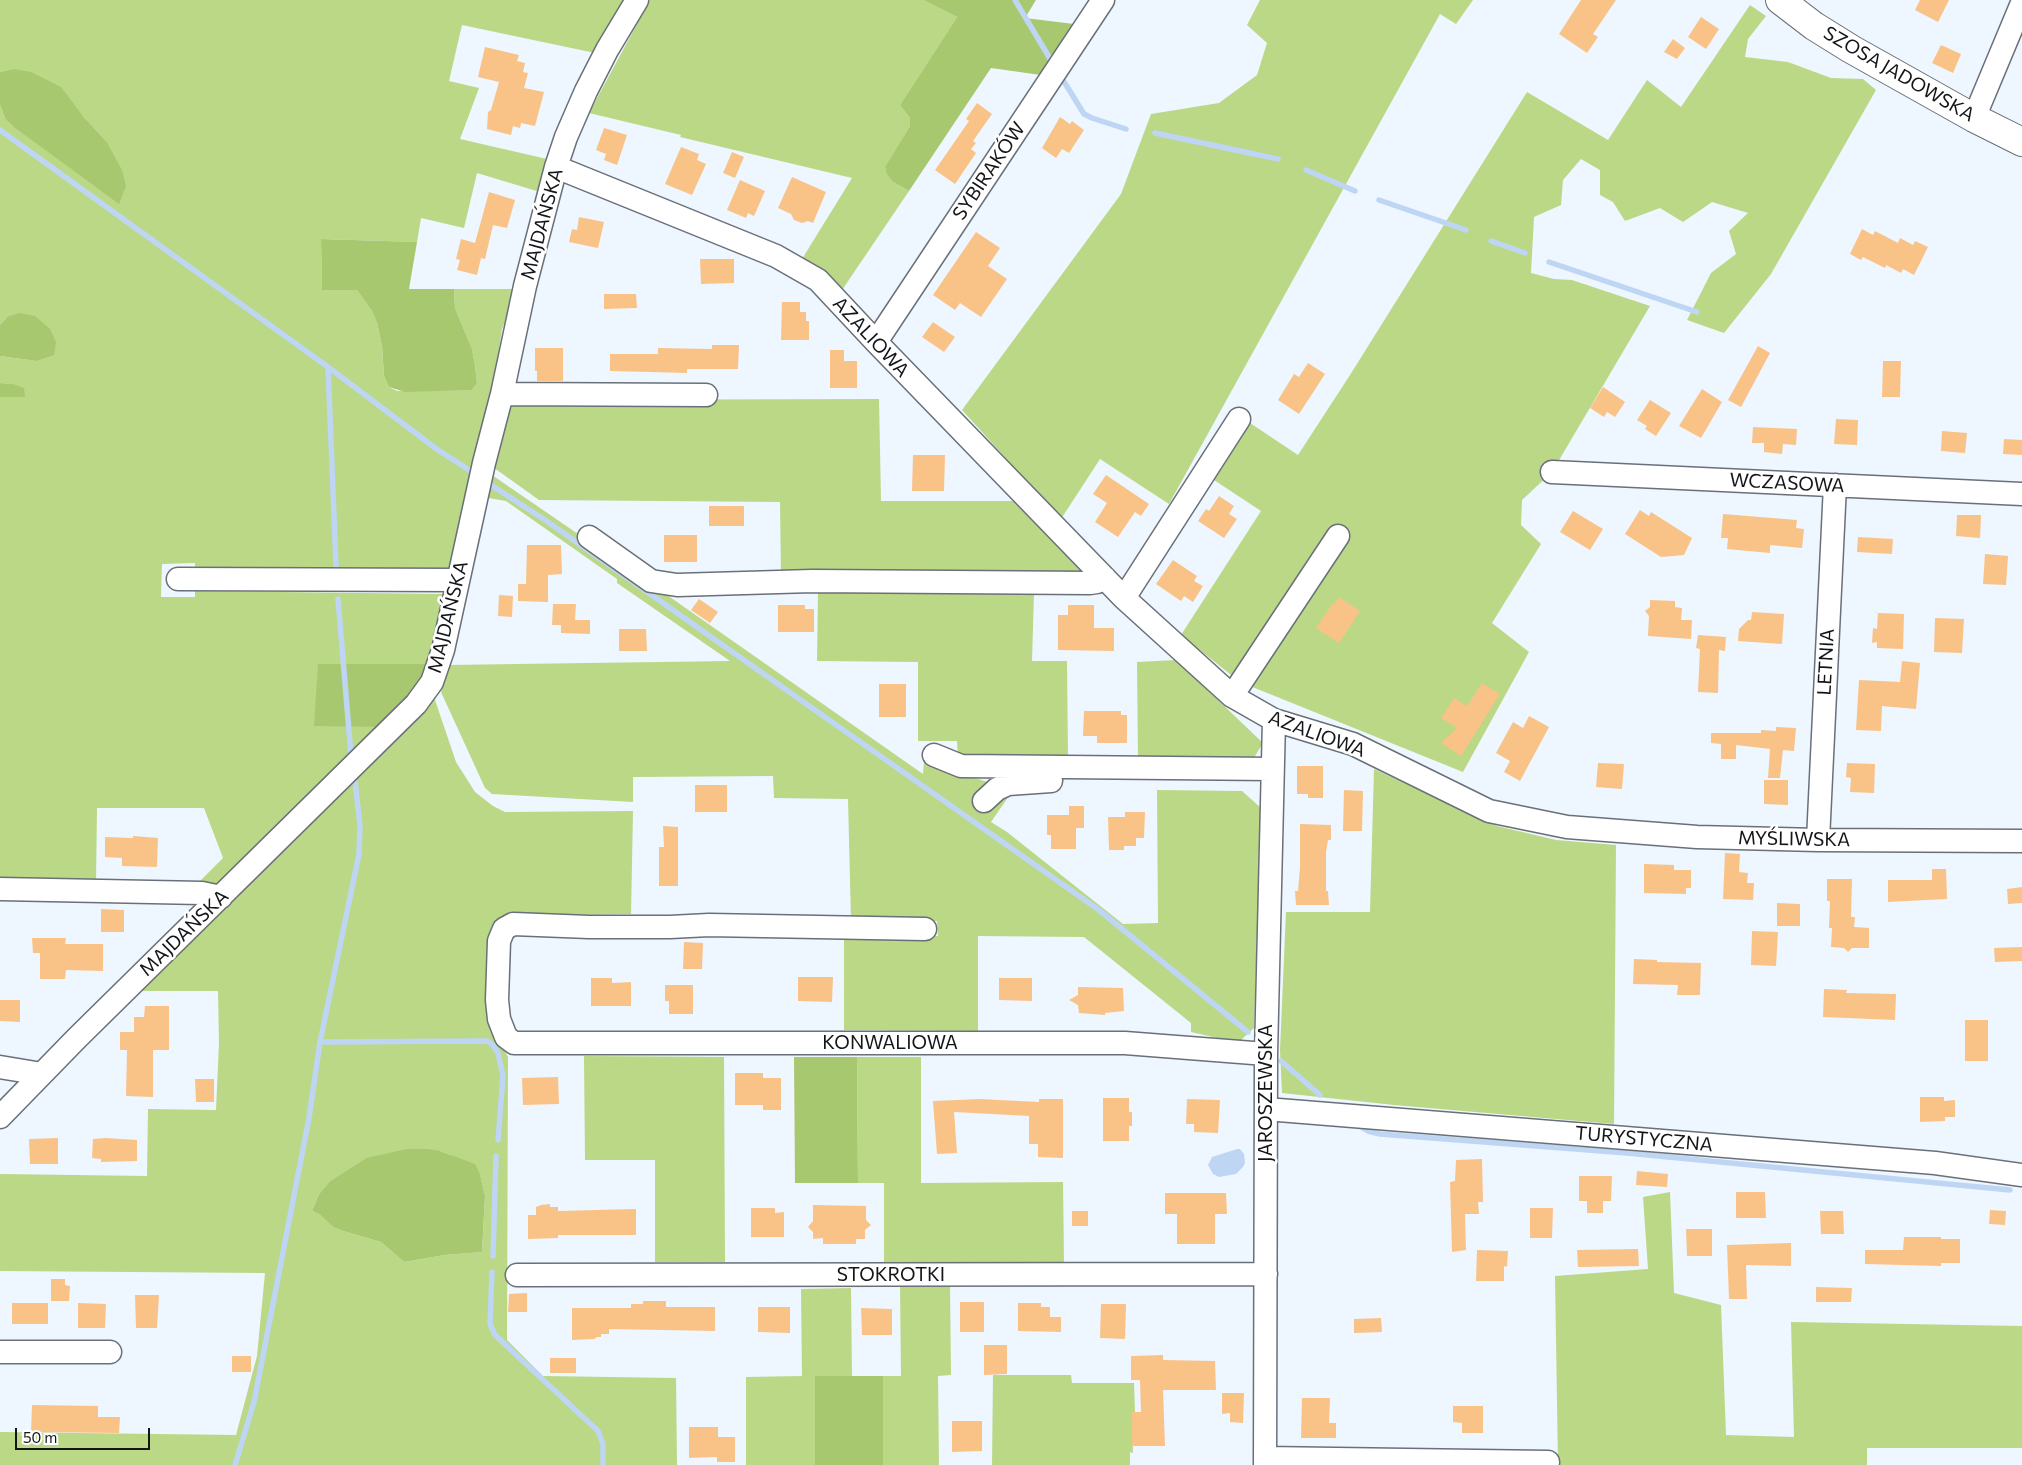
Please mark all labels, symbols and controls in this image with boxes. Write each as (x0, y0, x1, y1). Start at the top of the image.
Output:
street label: SZOSA JADOWSKA (1819, 21, 1979, 127)
street label: SYBIRAKÓW (948, 118, 1030, 224)
street label: MAJDAŃSKA (516, 166, 568, 282)
street label: AZALIOWA (828, 292, 914, 382)
street label: WCZASOWA (1729, 469, 1845, 497)
street label: MAJDAŃSKA (423, 559, 473, 675)
street label: LETNIA (1813, 628, 1839, 696)
street label: AZALIOWA (1265, 706, 1369, 762)
street label: MYŚLIWSKA (1738, 827, 1850, 851)
street label: MAJDAŃSKA (135, 885, 233, 981)
street label: JAROSZEWSKA (1255, 1024, 1277, 1162)
street label: KONWALIOWA (822, 1032, 958, 1054)
street label: TURYSTYCZNA (1574, 1122, 1714, 1156)
street label: STOKROTKI (837, 1264, 945, 1286)
scale bar (18, 1418, 152, 1450)
text: 50 m (23, 1428, 57, 1446)

